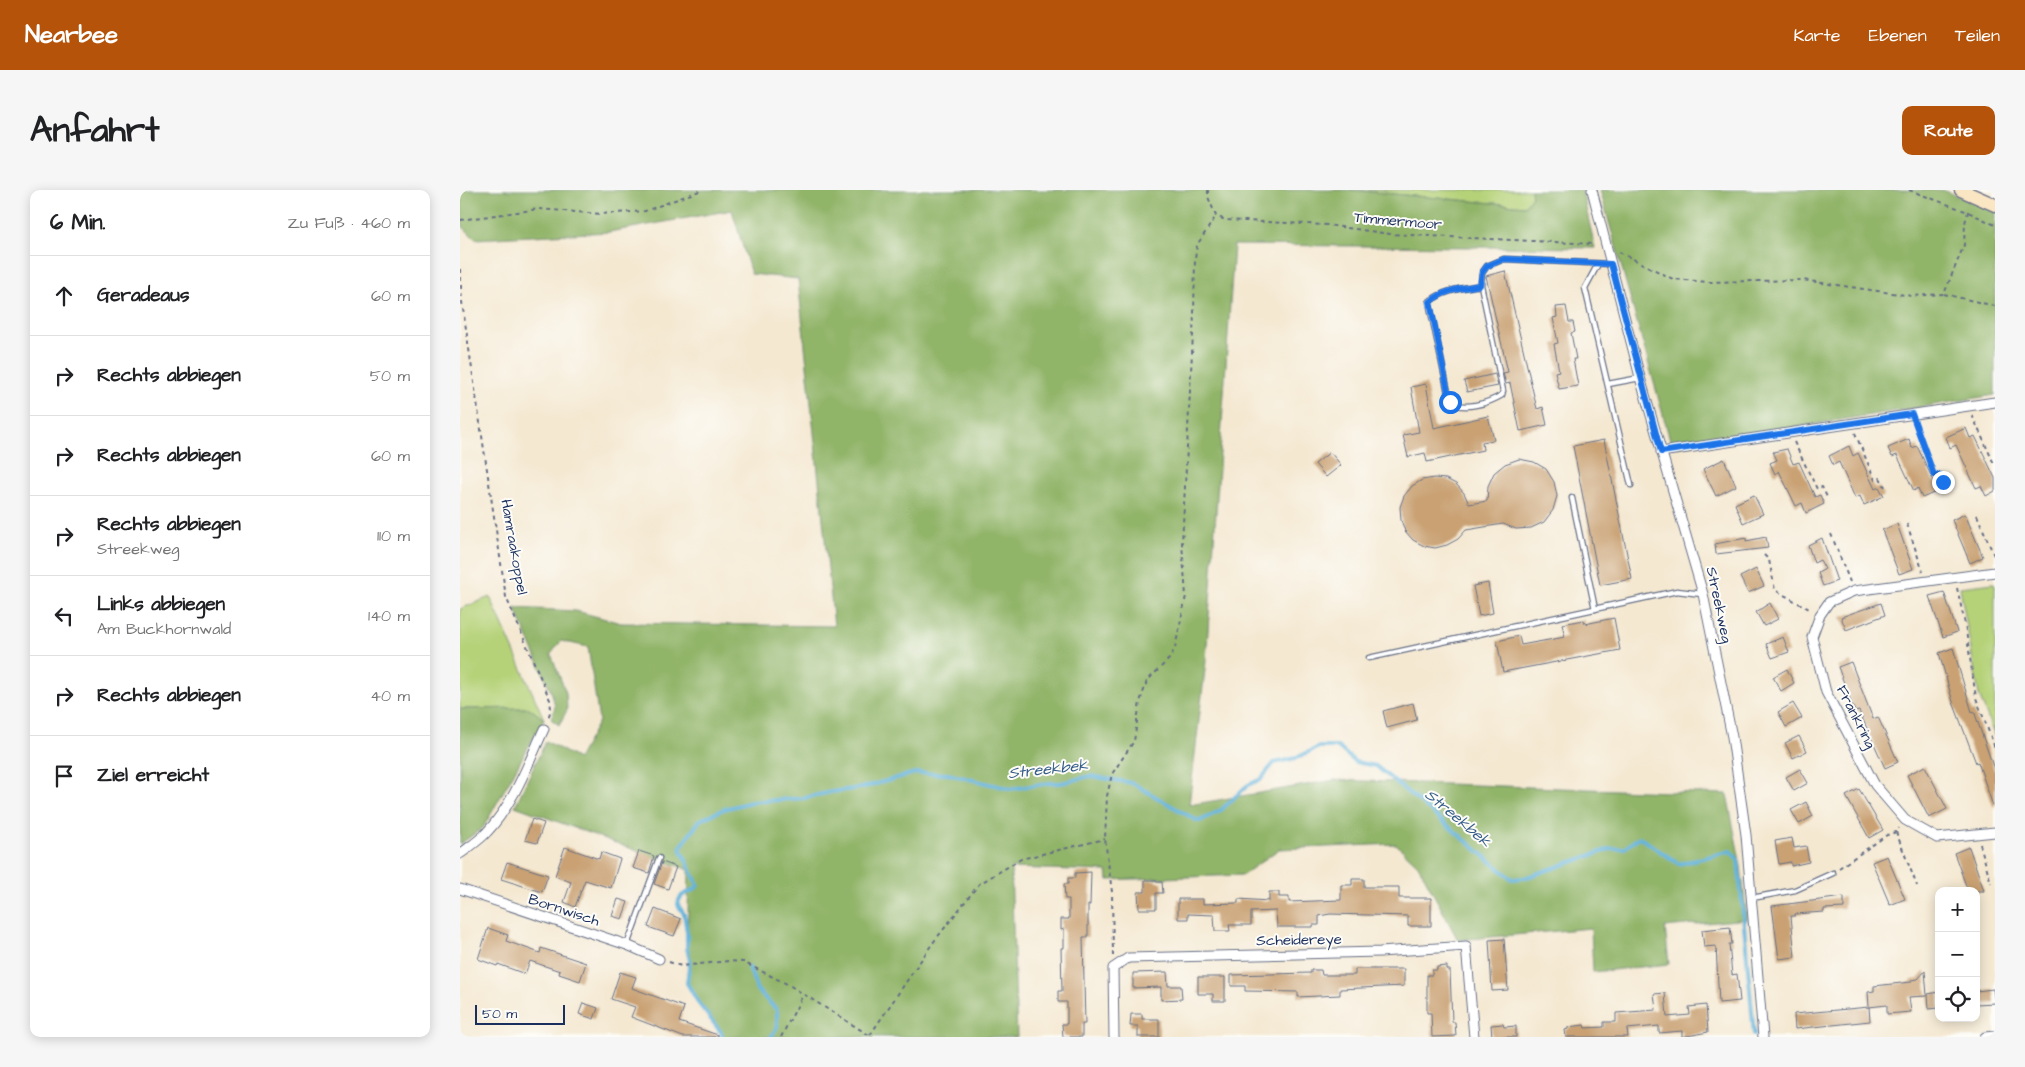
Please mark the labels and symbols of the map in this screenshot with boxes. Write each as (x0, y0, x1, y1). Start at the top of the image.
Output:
street label: Timmermoor (1353, 207, 1443, 235)
route start (1439, 391, 1462, 414)
route end (1932, 471, 1955, 494)
street label: Hamraakoppel (495, 498, 533, 596)
street label: Streekweg (1700, 565, 1737, 646)
street label: Frankring (1830, 682, 1881, 753)
water label: Streekbek (1007, 754, 1090, 784)
water label: Streekbek (1420, 784, 1497, 853)
street label: Bornwisch (526, 889, 603, 932)
street label: Scheidereye (1256, 929, 1342, 952)
scale bar (475, 1002, 565, 1025)

